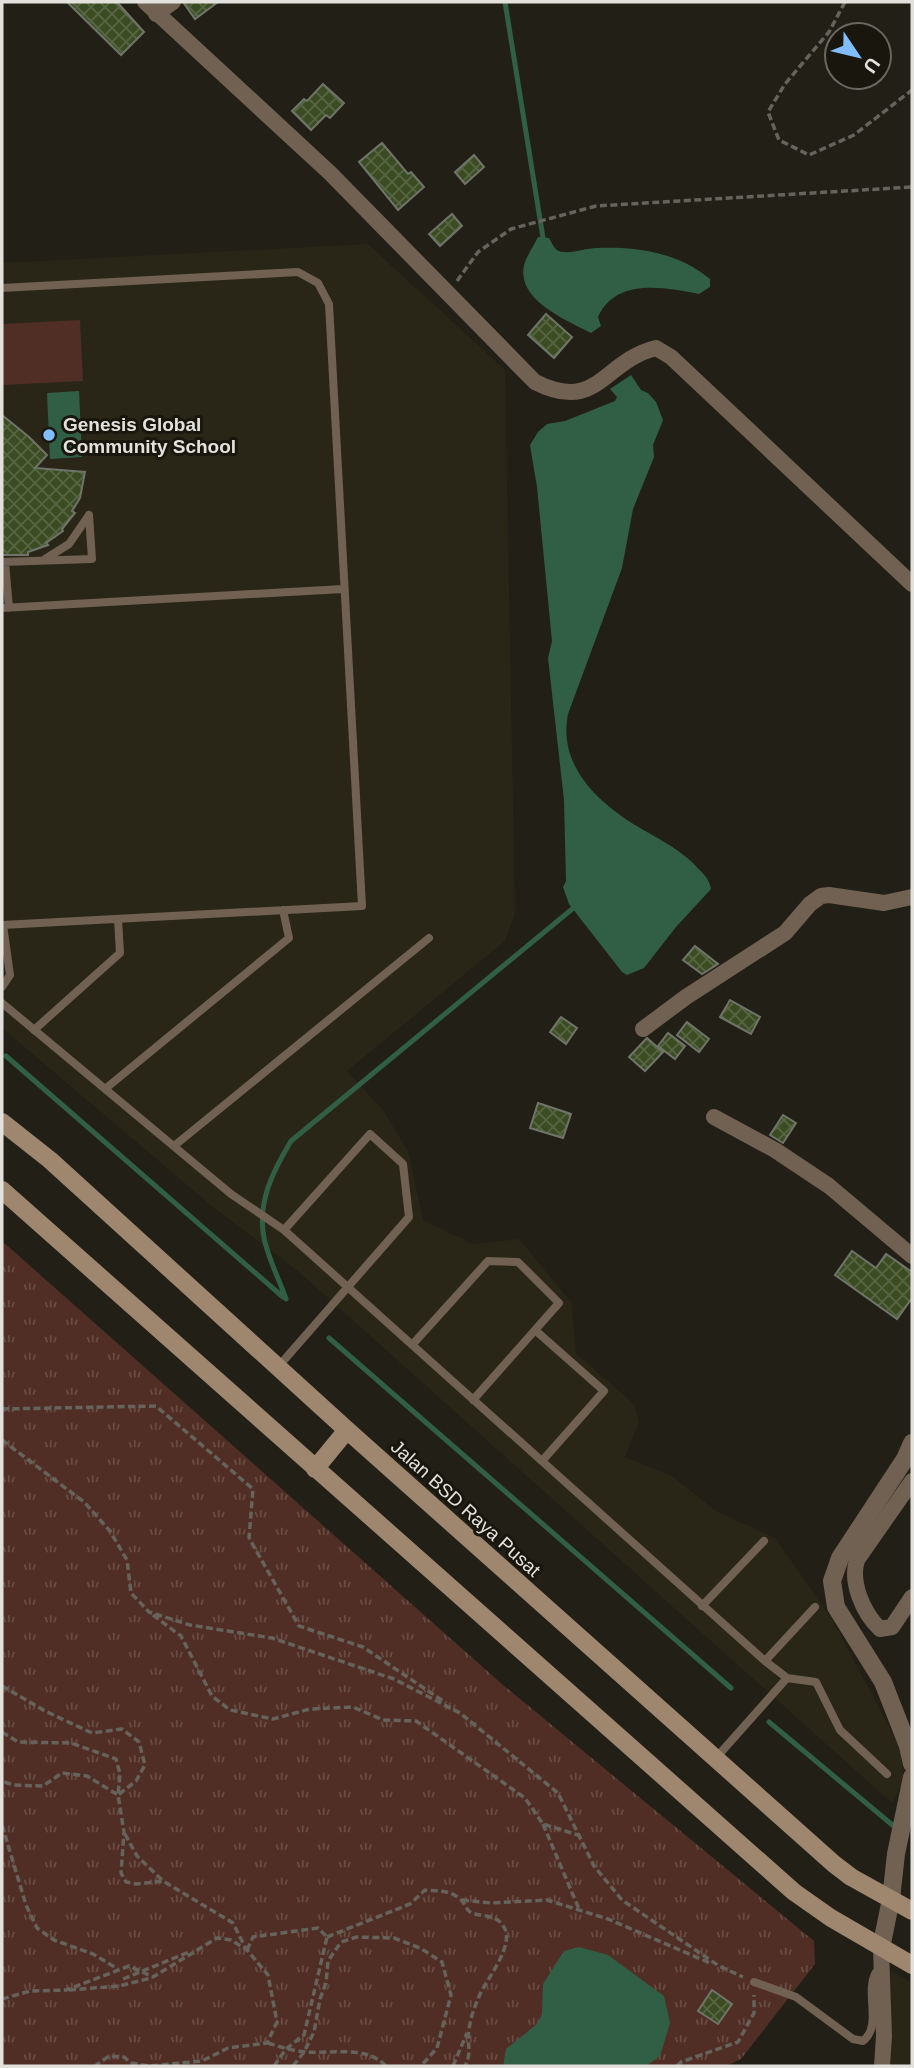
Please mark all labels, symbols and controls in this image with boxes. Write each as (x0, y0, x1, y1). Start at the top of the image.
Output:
north arrow (823, 21, 893, 91)
text: U (859, 54, 884, 77)
place label: Genesis Global Community School (63, 414, 236, 457)
marker: Genesis Global Community School (41, 427, 57, 443)
street label: Jalan BSD Raya Pusat (387, 1436, 545, 1581)

